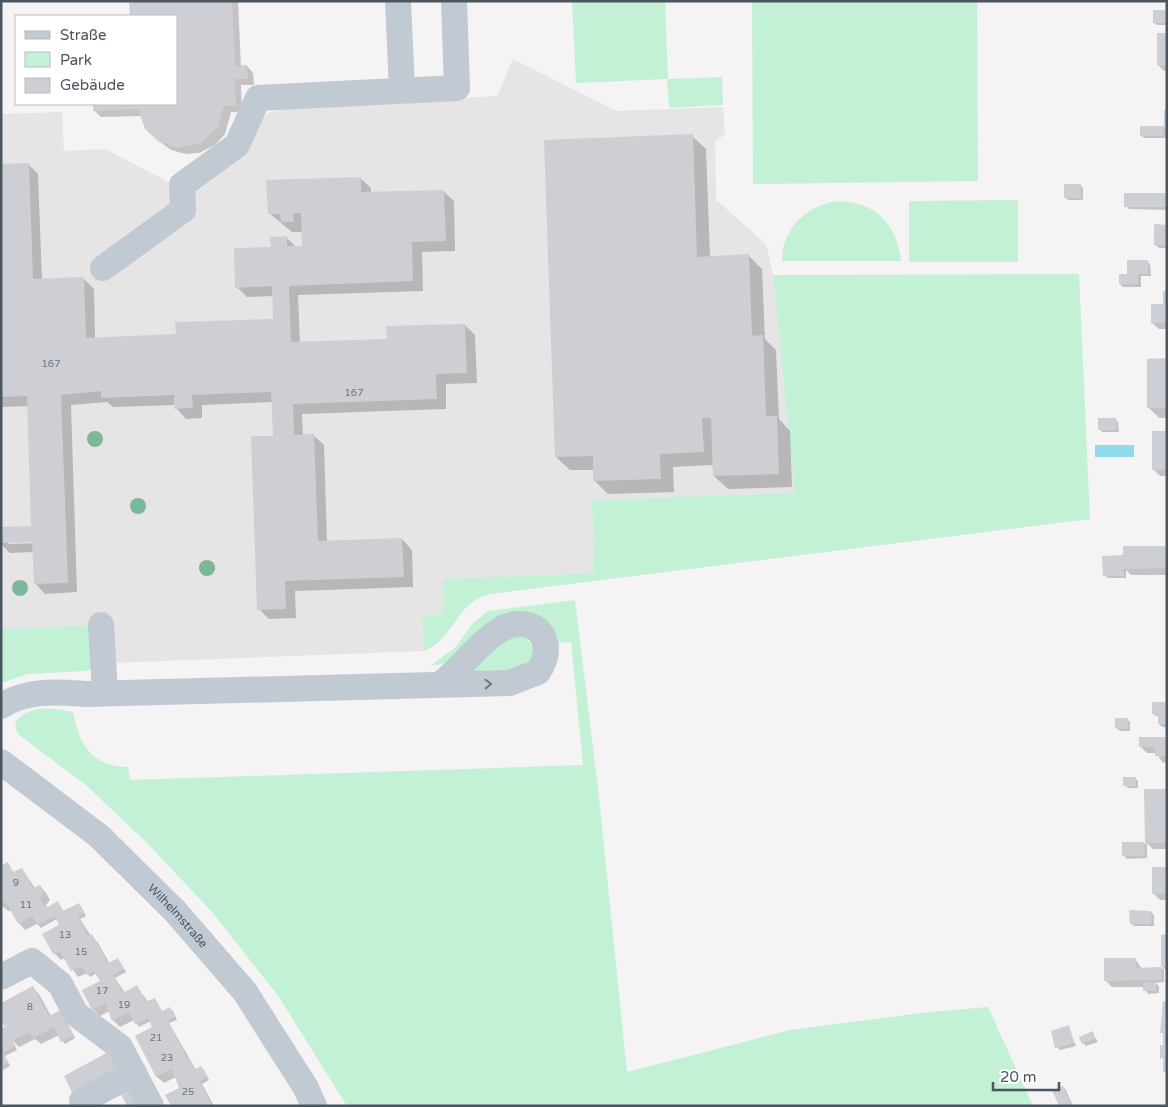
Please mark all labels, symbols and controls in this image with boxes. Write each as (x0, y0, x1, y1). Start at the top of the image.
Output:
legend (15, 15, 178, 105)
text: Straße (60, 26, 106, 44)
text: Park (60, 51, 92, 69)
text: Gebäude (60, 76, 125, 94)
house number: 167 (42, 358, 60, 370)
house number: 167 (345, 387, 363, 399)
one-way arrow (484, 679, 492, 689)
house number: 9 (13, 877, 19, 889)
street label: Wilhelmstraße (145, 881, 211, 951)
house number: 11 (20, 899, 32, 911)
house number: 13 (59, 929, 71, 941)
house number: 15 (75, 946, 87, 958)
house number: 17 (96, 985, 108, 997)
house number: 19 (118, 999, 130, 1011)
house number: 8 (27, 1001, 33, 1013)
house number: 21 (150, 1032, 162, 1044)
house number: 23 (161, 1052, 173, 1064)
scale bar (993, 1060, 1059, 1092)
text: 20 m (1000, 1068, 1037, 1086)
house number: 25 (182, 1086, 194, 1098)

